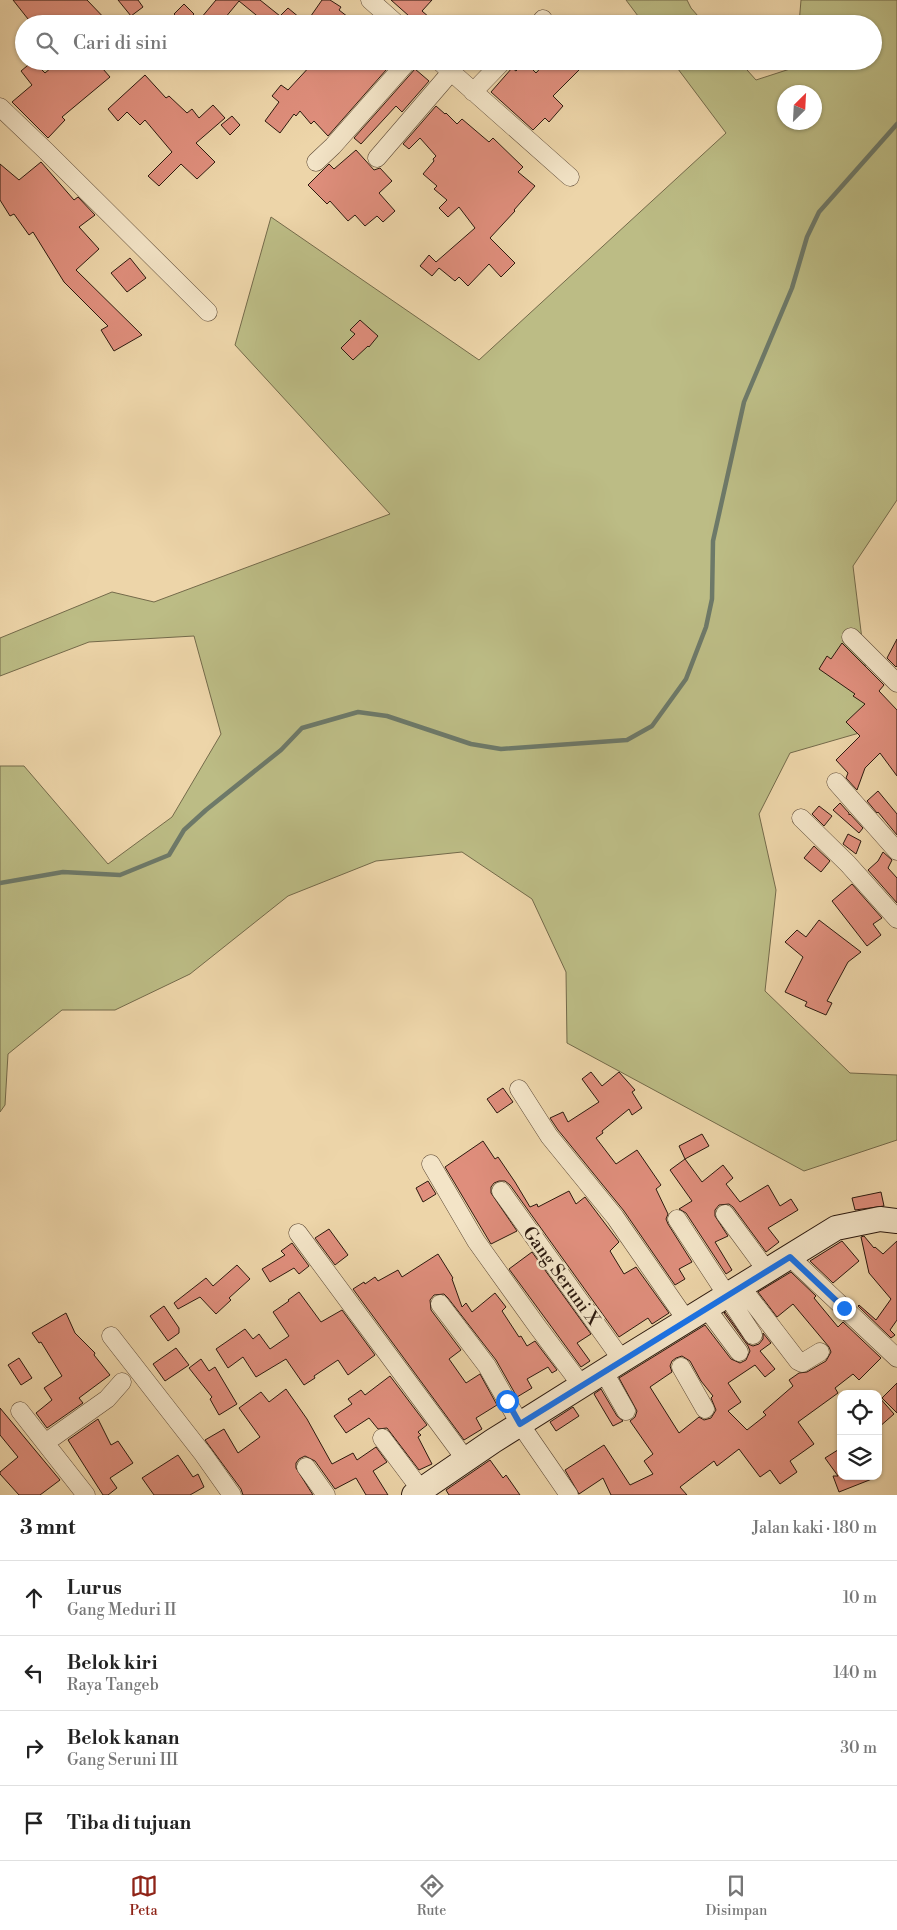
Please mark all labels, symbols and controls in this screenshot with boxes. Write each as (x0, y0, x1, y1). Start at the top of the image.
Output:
search box (15, 15, 882, 70)
icon: search (33, 29, 61, 57)
text: Cari di sini (73, 31, 168, 55)
north arrow (777, 85, 822, 130)
street label: Gang Seruni X (517, 1222, 605, 1331)
route end (833, 1297, 856, 1320)
route start (496, 1390, 519, 1413)
map controls (837, 1390, 882, 1480)
button: locate (837, 1390, 882, 1435)
button: layers (837, 1435, 882, 1480)
text: 3 mnt (20, 1515, 75, 1541)
text: Jalan kaki · 180 m (752, 1518, 877, 1538)
text: Lurus (67, 1576, 122, 1600)
icon: ahead (20, 1584, 48, 1612)
text: 10 m (843, 1588, 877, 1608)
text: Gang Meduri II (67, 1600, 176, 1620)
text: Belok kiri (67, 1651, 157, 1675)
icon: left (20, 1659, 48, 1687)
text: 140 m (833, 1663, 877, 1683)
text: Raya Tangeb (67, 1675, 159, 1695)
text: Belok kanan (67, 1726, 180, 1750)
icon: right (20, 1734, 48, 1762)
text: 30 m (840, 1738, 877, 1758)
text: Gang Seruni III (67, 1750, 178, 1770)
icon: arrive (20, 1809, 48, 1837)
text: Tiba di tujuan (67, 1811, 191, 1835)
tab: Peta (130, 1872, 158, 1920)
tab: Rute (417, 1872, 446, 1920)
tab: Disimpan (705, 1872, 767, 1920)

